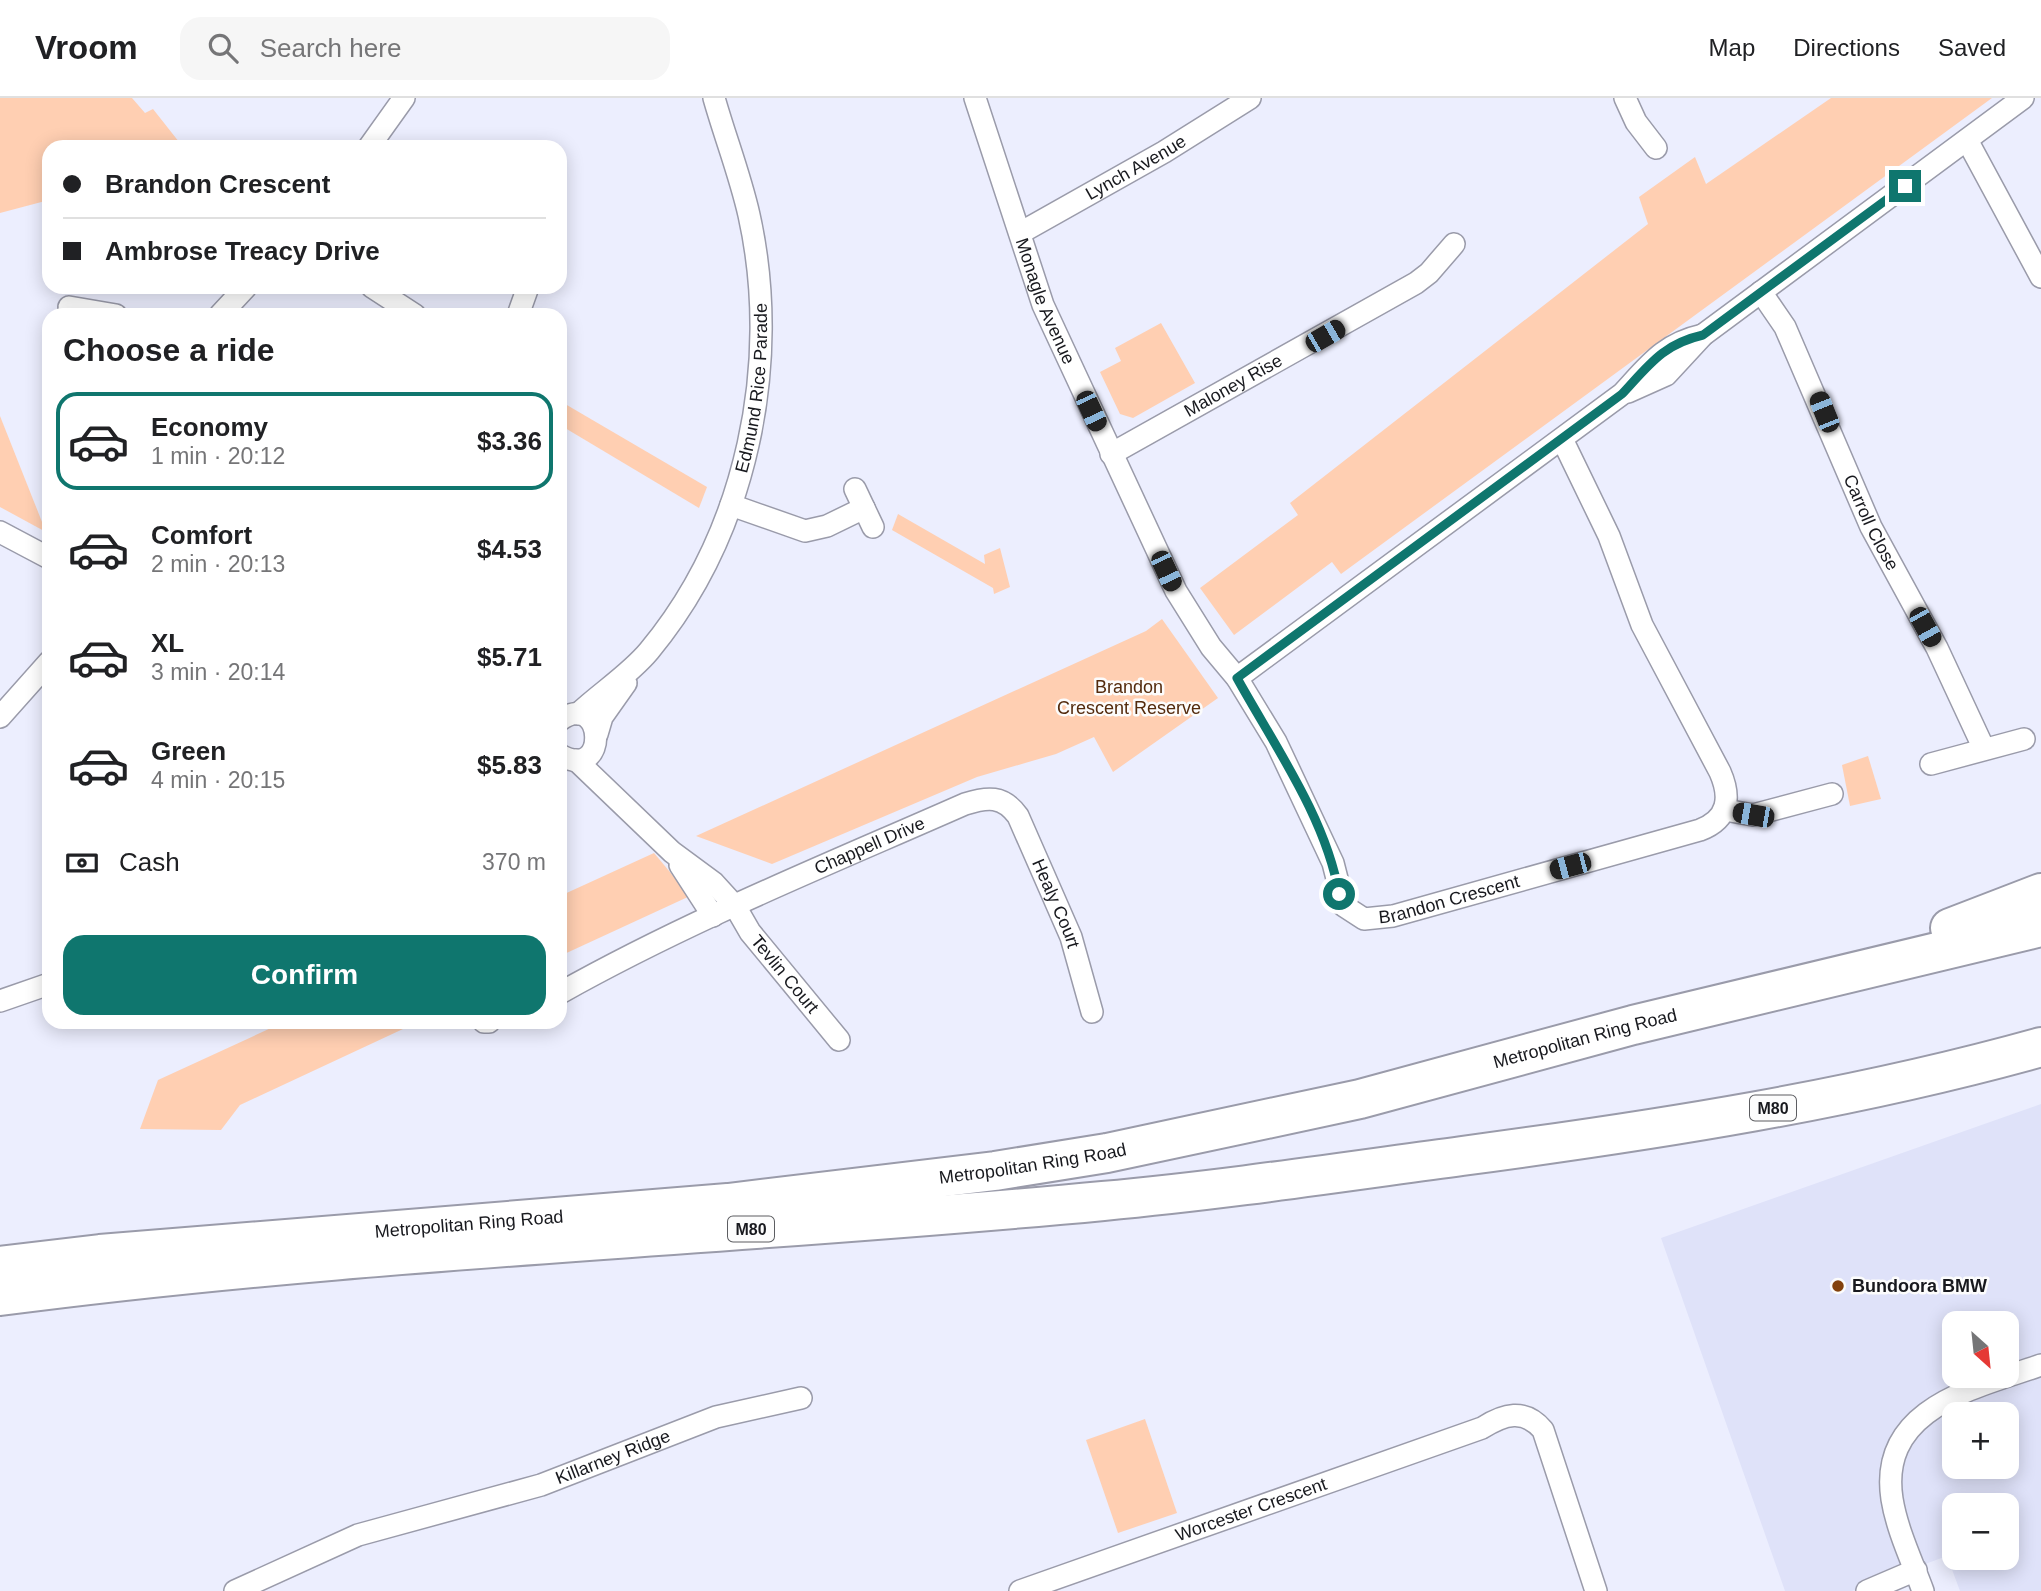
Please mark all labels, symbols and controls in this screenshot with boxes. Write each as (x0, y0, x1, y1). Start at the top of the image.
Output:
search box (180, 17, 670, 80)
text: Vroom (35, 29, 138, 66)
icon: search (204, 29, 242, 67)
text: Search here (260, 33, 401, 63)
text: Map (1709, 34, 1755, 61)
text: Directions (1793, 34, 1900, 61)
text: Saved (1938, 34, 2006, 61)
street label: Lynch Avenue (1082, 131, 1190, 204)
text: Brandon Crescent (105, 169, 330, 199)
route end (1889, 170, 1921, 202)
text: Ambrose Treacy Drive (105, 236, 380, 266)
street label: Monagle Avenue (1012, 236, 1079, 367)
street label: Edmund Rice Parade (731, 303, 771, 475)
car (1302, 316, 1349, 356)
text: Choose a ride (63, 332, 275, 368)
street label: Maloney Rise (1181, 350, 1286, 421)
car (1073, 388, 1110, 434)
car (1807, 389, 1842, 435)
icon: car (67, 410, 130, 473)
text: Economy (151, 412, 268, 442)
text: $3.36 (477, 426, 542, 456)
text: 1 min · 20:12 (151, 443, 285, 469)
street label: Carroll Close (1840, 471, 1903, 574)
icon: car (67, 518, 130, 581)
text: Comfort (151, 520, 252, 550)
text: $4.53 (477, 534, 542, 564)
car (1148, 548, 1185, 594)
text: 2 min · 20:13 (151, 551, 285, 577)
car (1906, 604, 1945, 650)
icon: car (67, 626, 130, 689)
text: XL (151, 628, 184, 658)
text: $5.71 (477, 642, 542, 672)
text: 3 min · 20:14 (151, 659, 285, 685)
park label: Brandon Crescent Reserve (1057, 677, 1201, 718)
icon: car (67, 734, 130, 797)
text: Green (151, 736, 226, 766)
text: $5.83 (477, 750, 542, 780)
text: 4 min · 20:15 (151, 767, 285, 793)
car (1731, 801, 1776, 829)
street label: Chappell Drive (811, 813, 928, 878)
icon: cash (63, 844, 101, 882)
text: Cash (119, 847, 180, 877)
text: 370 m (482, 849, 546, 875)
car (1547, 850, 1594, 882)
street label: Healy Court (1028, 856, 1084, 950)
street label: Brandon Crescent (1378, 871, 1522, 927)
route start (1323, 878, 1355, 910)
street label: Tevlin Court (747, 931, 823, 1017)
button: Confirm (63, 935, 546, 1015)
street label: Metropolitan Ring Road (1491, 1005, 1679, 1072)
road number: M80 (1750, 1096, 1796, 1120)
street label: Metropolitan Ring Road (938, 1139, 1128, 1188)
street label: Metropolitan Ring Road (374, 1206, 564, 1242)
road number: M80 (728, 1217, 774, 1242)
place label: Bundoora BMW (1852, 1276, 1987, 1296)
marker: Bundoora BMW (1830, 1278, 1846, 1294)
north arrow (1942, 1311, 2020, 1388)
map controls (1942, 1311, 2019, 1570)
button: + (1942, 1402, 2019, 1479)
street label: Killarney Ridge (553, 1426, 673, 1488)
street label: Worcester Crescent (1173, 1474, 1329, 1545)
button: − (1942, 1493, 2019, 1570)

